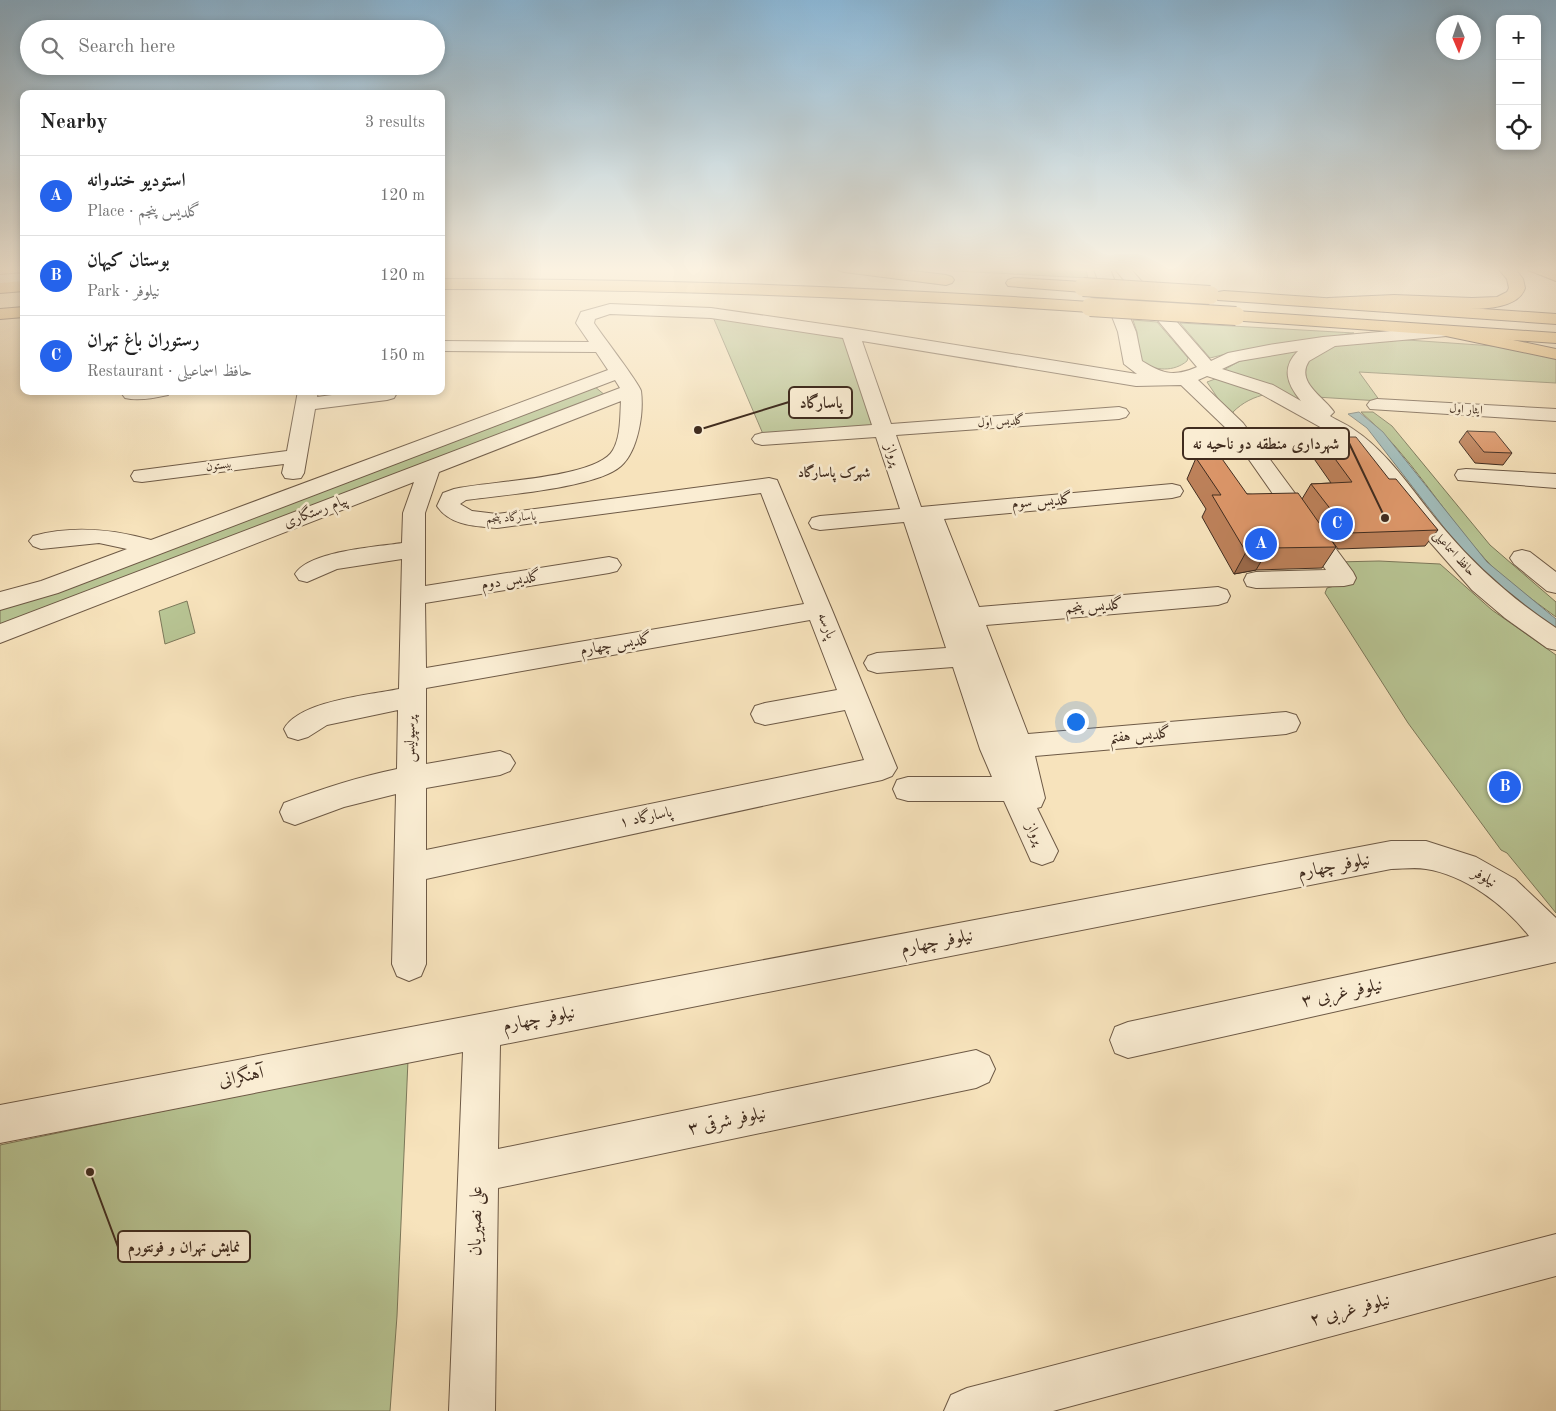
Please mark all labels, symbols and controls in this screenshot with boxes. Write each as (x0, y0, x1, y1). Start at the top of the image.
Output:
north arrow (1436, 15, 1481, 60)
map controls (1496, 15, 1541, 150)
button: + (1496, 15, 1541, 60)
search box (20, 20, 445, 75)
icon: search (38, 34, 66, 62)
text: Search here (78, 38, 175, 57)
button: − (1496, 60, 1541, 105)
button: locate (1496, 105, 1541, 150)
text: Nearby (40, 112, 108, 133)
text: 3 results (365, 115, 425, 131)
text: استودیو خندوانه (87, 172, 186, 191)
text: A (50, 188, 62, 204)
text: 120 m (380, 188, 425, 204)
text: Place · گلدیس پنجم (87, 204, 200, 220)
text: بوستان کیهان (87, 252, 170, 271)
text: B (50, 268, 62, 284)
text: 120 m (380, 268, 425, 284)
text: Park · نیلوفر (87, 284, 160, 300)
text: رستوران باغ تهران (87, 332, 200, 351)
text: C (51, 348, 61, 364)
text: 150 m (380, 348, 425, 364)
text: Restaurant · حافظ اسماعیلی (87, 364, 252, 380)
callout: پاسارگاد (789, 387, 852, 418)
text: پاسارگاد (799, 393, 844, 415)
street label: ایثار اول (1449, 403, 1484, 418)
street label: گلدیس اول (977, 411, 1025, 432)
callout: شهرداری منطقه دو ناحیه نه (1183, 428, 1349, 459)
text: شهرداری منطقه دو ناحیه نه (1193, 436, 1339, 454)
street label: پرواز (880, 440, 903, 470)
street label: بیستون (205, 458, 233, 475)
district label: شهرک پاسارگاد (798, 463, 870, 483)
street label: پیام رستگاری (280, 489, 352, 535)
street label: گلدیس سوم (1011, 489, 1073, 516)
pin: C (1321, 505, 1353, 543)
street label: پاسارگاد پنجم (486, 508, 537, 529)
pin: A (1245, 525, 1277, 563)
street label: حافظ اسماعیلی (1429, 528, 1478, 580)
street label: گلدیس دوم (480, 566, 542, 597)
street label: گلدیس پنجم (1064, 594, 1124, 622)
street label: پارسه (812, 611, 838, 643)
street label: گلدیس چهارم (579, 628, 654, 663)
your location (1063, 709, 1089, 735)
street label: پرسپولیس (403, 714, 420, 763)
street label: گلدیس هفتم (1109, 723, 1172, 752)
pin: B (1489, 768, 1521, 806)
street label: پاسارگاد ۱ (618, 802, 675, 833)
street label: پرواز (1021, 819, 1046, 849)
street label: نیلوفر چهارم (1296, 850, 1373, 888)
street label: نیلوفر (1467, 864, 1498, 892)
street label: نیلوفر چهارم (899, 926, 976, 964)
street label: نیلوفر غربی ۳ (1300, 976, 1385, 1013)
street label: نیلوفر چهارم (501, 1003, 578, 1041)
street label: آهنگرانی (216, 1060, 267, 1092)
street label: نیلوفر شرقی ۳ (686, 1103, 768, 1140)
street label: علی نصیریان (466, 1186, 489, 1256)
callout: نمایش تهران و فونتورم (118, 1231, 250, 1262)
text: نمایش تهران و فونتورم (128, 1239, 240, 1261)
street label: نیلوفر غربی ۲ (1308, 1291, 1393, 1332)

